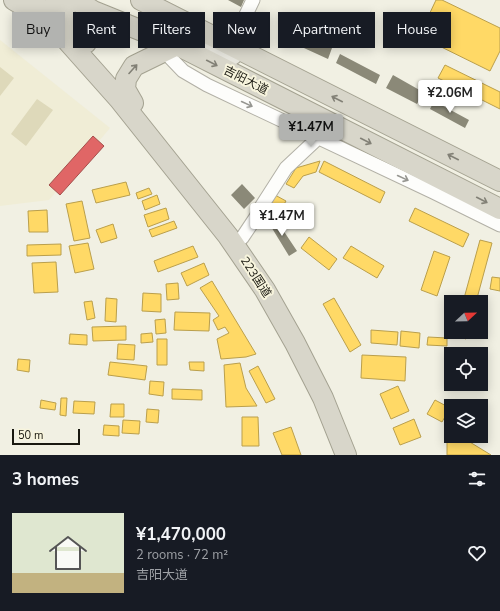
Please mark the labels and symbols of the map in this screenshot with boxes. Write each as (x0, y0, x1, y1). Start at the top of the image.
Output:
one-way arrow (206, 60, 218, 68)
street label: 吉阳大道 (221, 62, 271, 98)
one-way arrow (129, 64, 138, 74)
pin: ¥2.06M (417, 80, 483, 114)
one-way arrow (331, 95, 343, 102)
one-way arrow (241, 101, 253, 108)
pin: ¥1.47M (278, 114, 344, 148)
one-way arrow (359, 138, 371, 145)
one-way arrow (447, 153, 459, 160)
one-way arrow (397, 175, 409, 182)
one-way arrow (475, 197, 487, 204)
pin: ¥1.47M (249, 203, 315, 237)
street label: 223国道 (237, 254, 275, 300)
north arrow (444, 295, 488, 339)
scale bar (12, 427, 80, 446)

